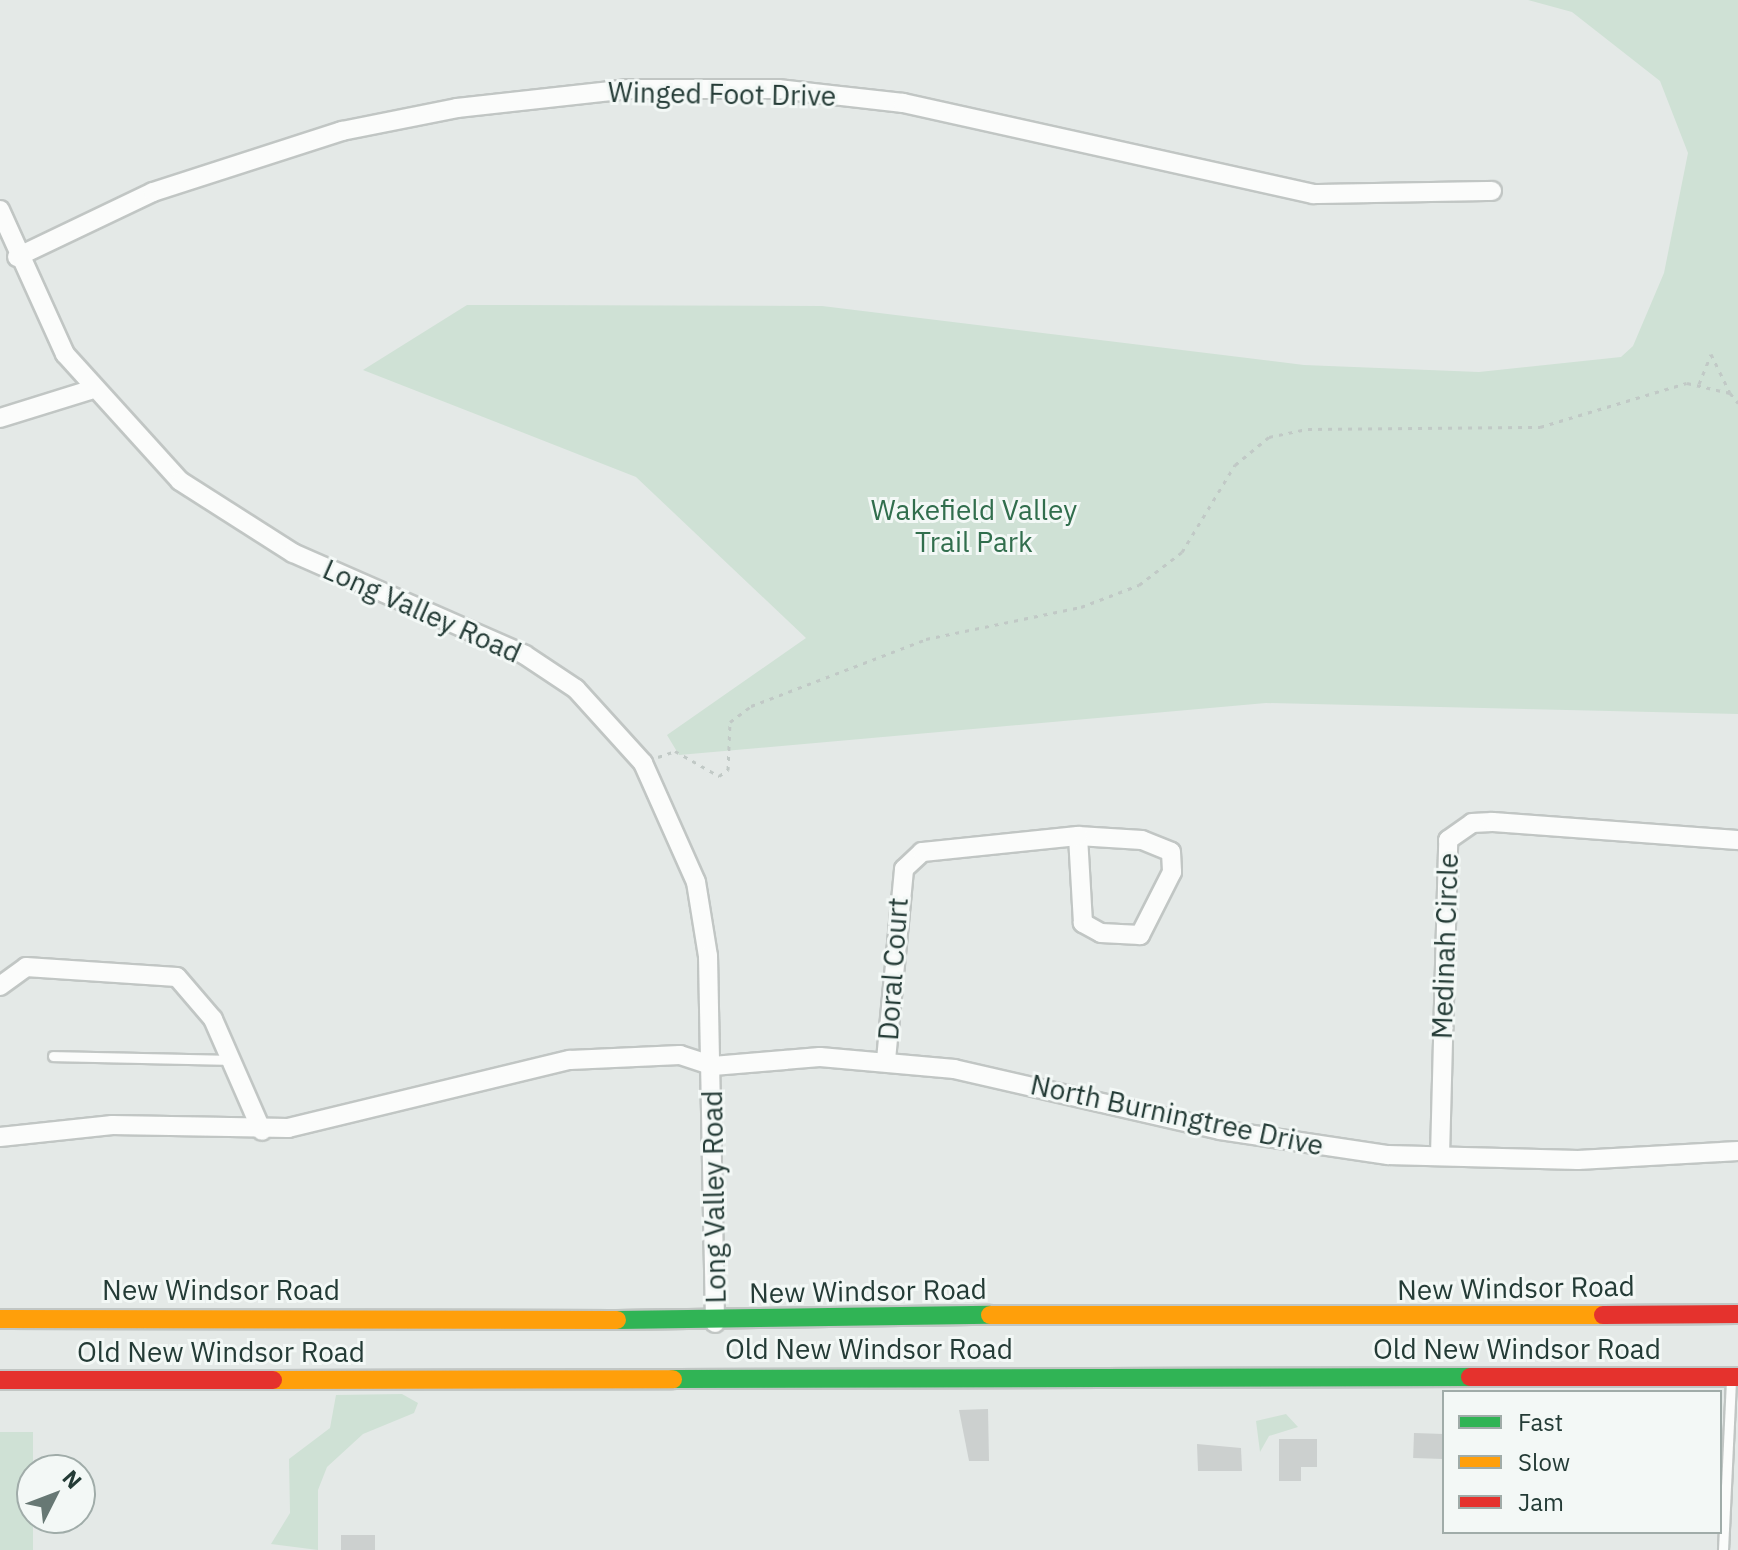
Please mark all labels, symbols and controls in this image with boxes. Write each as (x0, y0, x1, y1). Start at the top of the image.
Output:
street label: Winged Foot Drive (608, 75, 836, 113)
park label: Wakefield Valley Trail Park (871, 493, 1077, 559)
street label: Long Valley Road (318, 552, 526, 670)
street label: Medinah Circle (1425, 852, 1465, 1040)
street label: Doral Court (871, 897, 915, 1041)
street label: North Burningtree Drive (1027, 1068, 1327, 1162)
street label: Long Valley Road (695, 1090, 733, 1304)
street label: New Windsor Road (1397, 1269, 1635, 1307)
street label: New Windsor Road (749, 1272, 987, 1310)
street label: New Windsor Road (102, 1273, 340, 1307)
street label: Old New Windsor Road (725, 1332, 1013, 1366)
street label: Old New Windsor Road (1373, 1332, 1661, 1366)
street label: Old New Windsor Road (77, 1335, 365, 1369)
legend (1442, 1390, 1722, 1534)
text: Fast (1518, 1406, 1563, 1438)
text: Slow (1518, 1446, 1570, 1478)
north arrow (16, 1454, 96, 1534)
text: N (57, 1463, 89, 1495)
text: Jam (1518, 1486, 1564, 1518)

